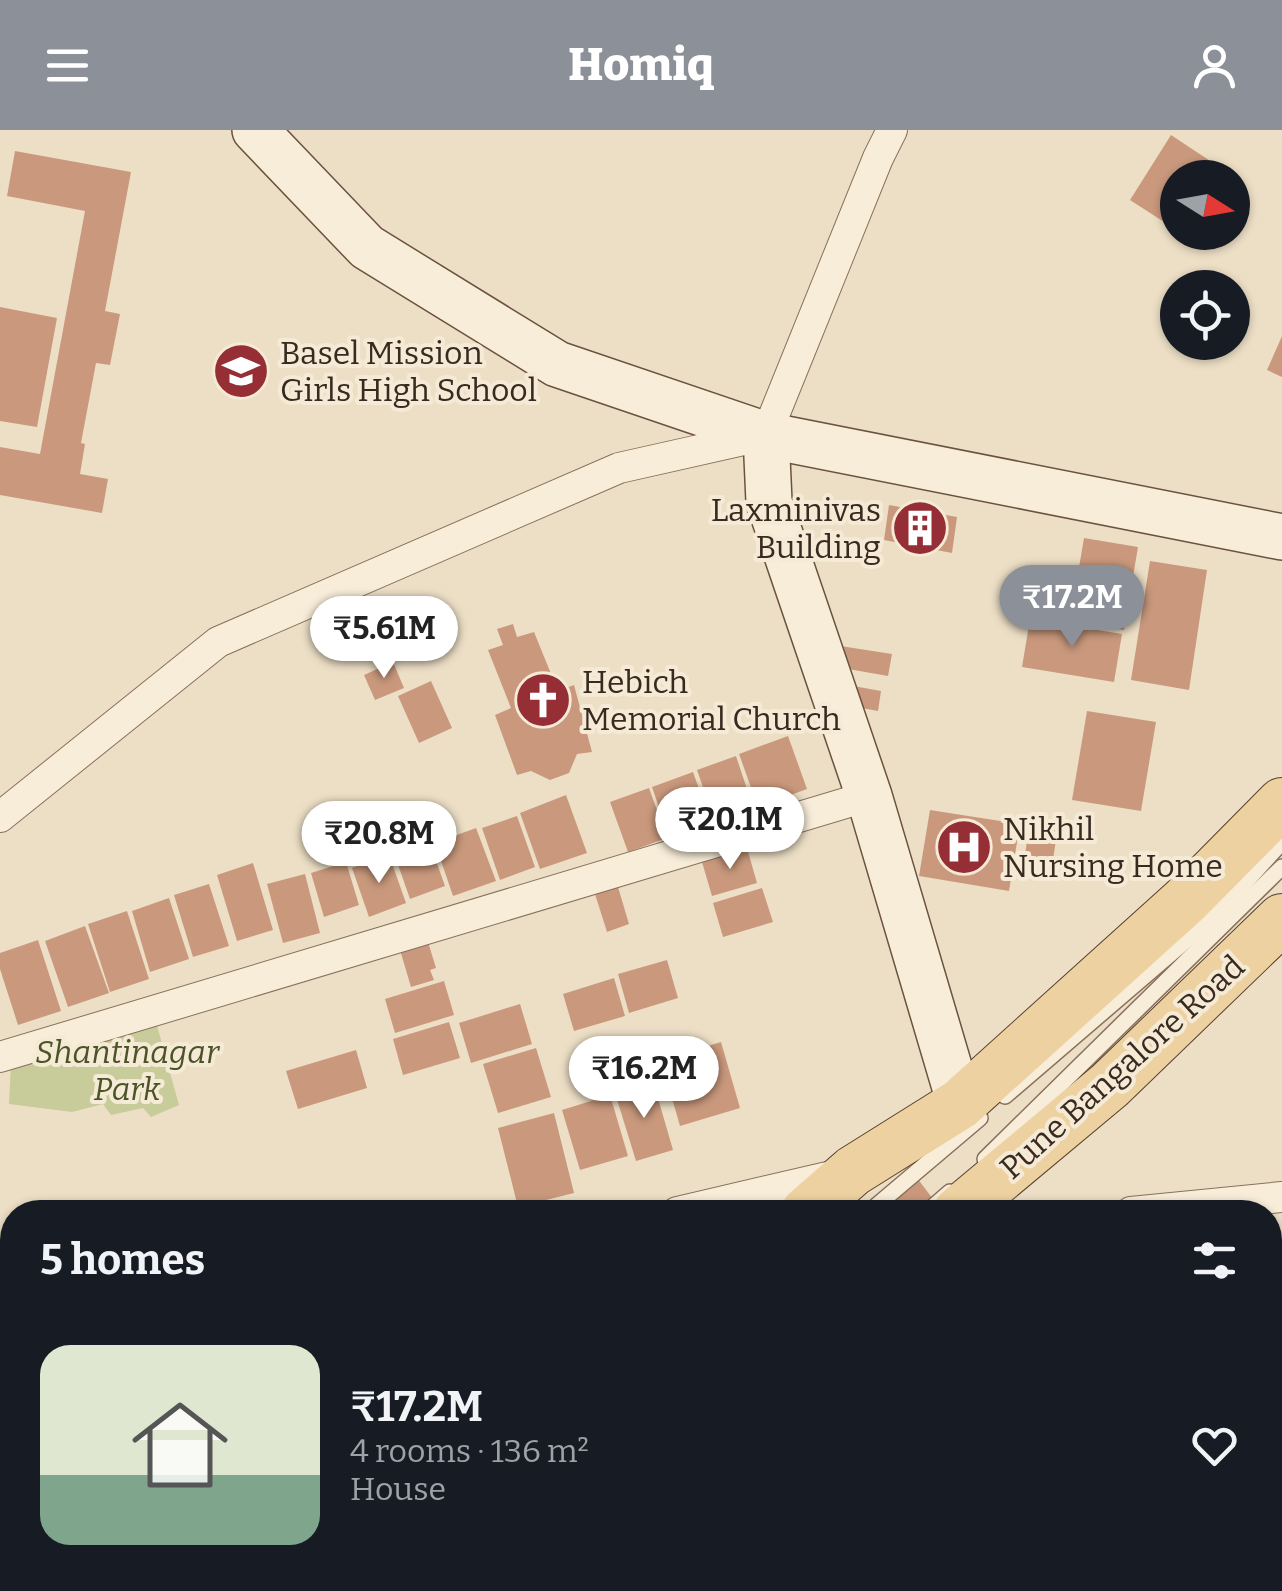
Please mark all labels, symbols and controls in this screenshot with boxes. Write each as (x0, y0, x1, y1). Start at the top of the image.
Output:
icon: menu (40, 38, 95, 93)
text: Homiq (568, 38, 714, 92)
icon: person (1187, 38, 1242, 93)
north arrow (1160, 160, 1250, 250)
map controls (1160, 160, 1250, 360)
button: locate (1160, 270, 1250, 360)
place label: Basel Mission Girls High School (280, 334, 537, 409)
school or university icon: Basel Mission Girls High School (211, 341, 271, 401)
place label: Laxminivas Building (711, 491, 881, 566)
building icon: Laxminivas Building (890, 498, 950, 558)
pin: ₹17.2M (991, 565, 1153, 650)
text: ₹17.2M (1021, 578, 1123, 616)
pin: ₹5.61M (303, 596, 465, 681)
text: ₹5.61M (332, 609, 436, 647)
place label: Hebich Memorial Church (582, 663, 841, 738)
church icon: Hebich Memorial Church (513, 670, 573, 730)
pin: ₹20.1M (649, 787, 811, 872)
text: ₹20.1M (677, 800, 783, 838)
pin: ₹20.8M (298, 801, 460, 886)
place label: Nikhil Nursing Home (1003, 810, 1223, 885)
text: ₹20.8M (324, 814, 434, 852)
hospital icon: Nikhil Nursing Home (934, 817, 994, 877)
street label: Pune Bangalore Road (992, 947, 1252, 1187)
park label: Shantinagar Park (35, 1033, 221, 1108)
pin: ₹16.2M (563, 1036, 725, 1121)
text: ₹16.2M (591, 1049, 697, 1087)
icon: filters (1187, 1233, 1242, 1288)
text: 5 homes (40, 1235, 205, 1285)
text: ₹17.2M (350, 1382, 483, 1432)
icon: home (120, 1385, 240, 1505)
icon: heart (1187, 1418, 1242, 1473)
text: 4 rooms · 136 m² (350, 1432, 589, 1470)
text: House (350, 1470, 446, 1508)

